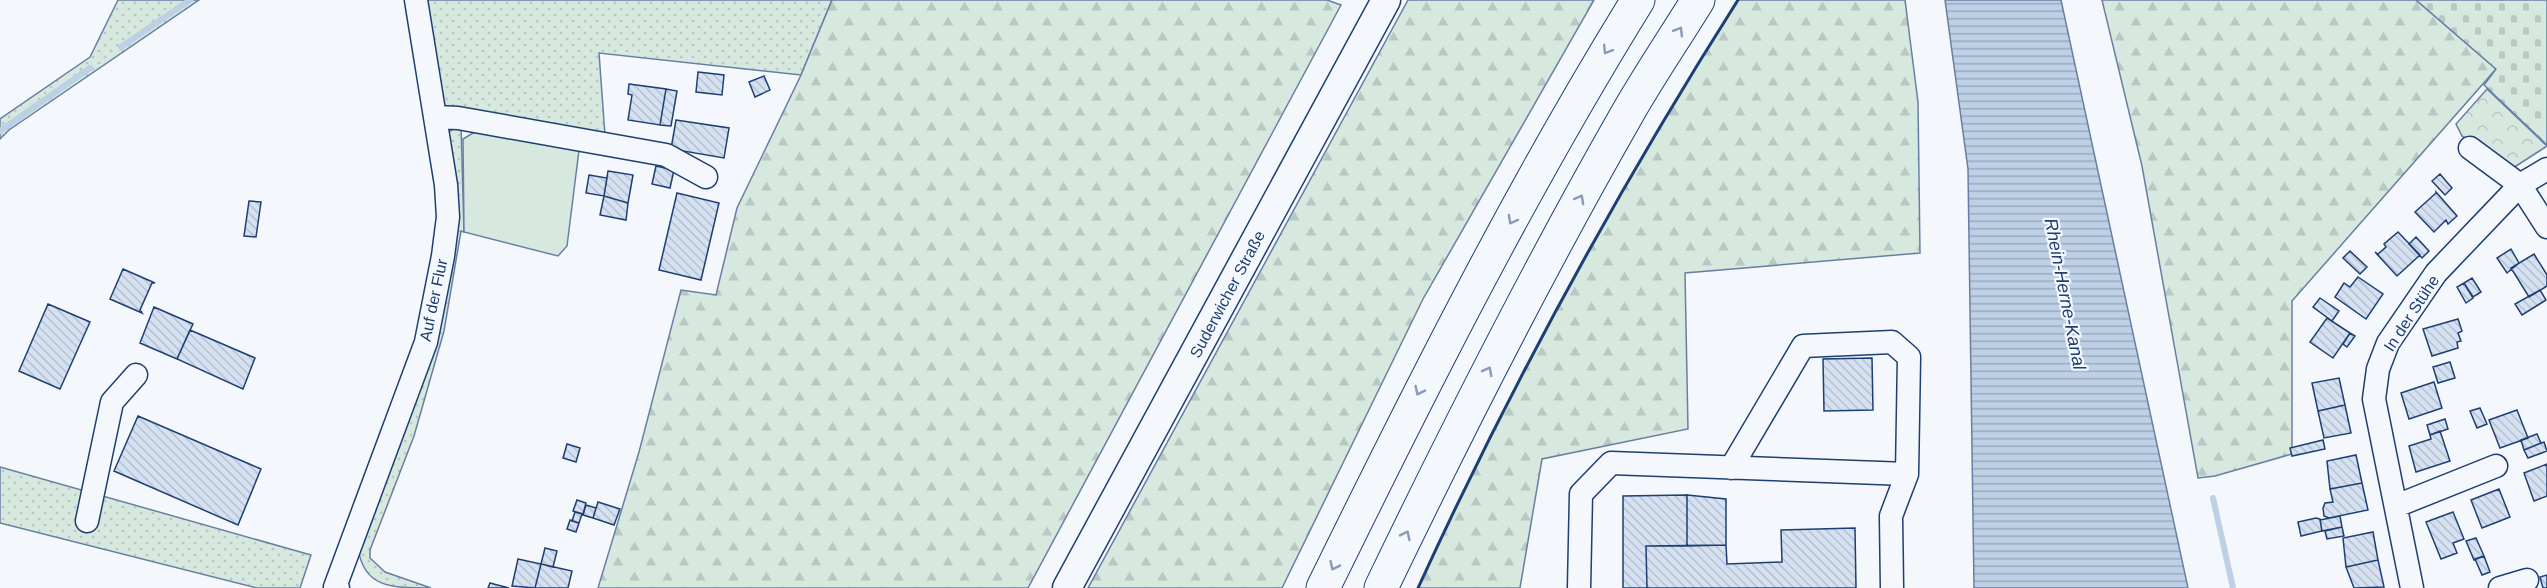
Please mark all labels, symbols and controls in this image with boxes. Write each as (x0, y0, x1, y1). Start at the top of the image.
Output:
one-way arrow (1671, 26, 1682, 37)
one-way arrow (1603, 44, 1615, 54)
one-way arrow (1573, 195, 1584, 205)
one-way arrow (1508, 213, 1519, 224)
water label: Rhein-Herne-Kanal (2040, 216, 2090, 373)
street label: Suderwicher Straße (1187, 228, 1268, 361)
street label: Auf der Flur (416, 257, 451, 343)
street label: In der Stühe (2381, 272, 2442, 354)
one-way arrow (1481, 366, 1492, 377)
one-way arrow (1415, 385, 1427, 396)
one-way arrow (1399, 531, 1411, 542)
one-way arrow (1329, 560, 1341, 571)

